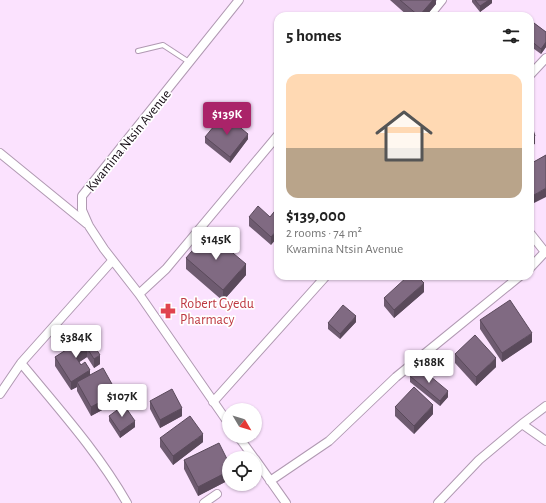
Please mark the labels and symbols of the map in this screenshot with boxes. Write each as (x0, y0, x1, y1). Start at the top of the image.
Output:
street label: Kwamina Ntsin Avenue (84, 87, 174, 194)
pin: $139K (199, 102, 255, 136)
pin: $145K (188, 227, 244, 261)
place label: Robert Gyedu Pharmacy (180, 297, 254, 327)
pharmacy icon: Robert Gyedu Pharmacy (159, 302, 177, 320)
pin: $384K (48, 325, 104, 359)
pin: $188K (401, 350, 457, 384)
pin: $107K (94, 384, 150, 418)
north arrow (222, 403, 262, 443)

